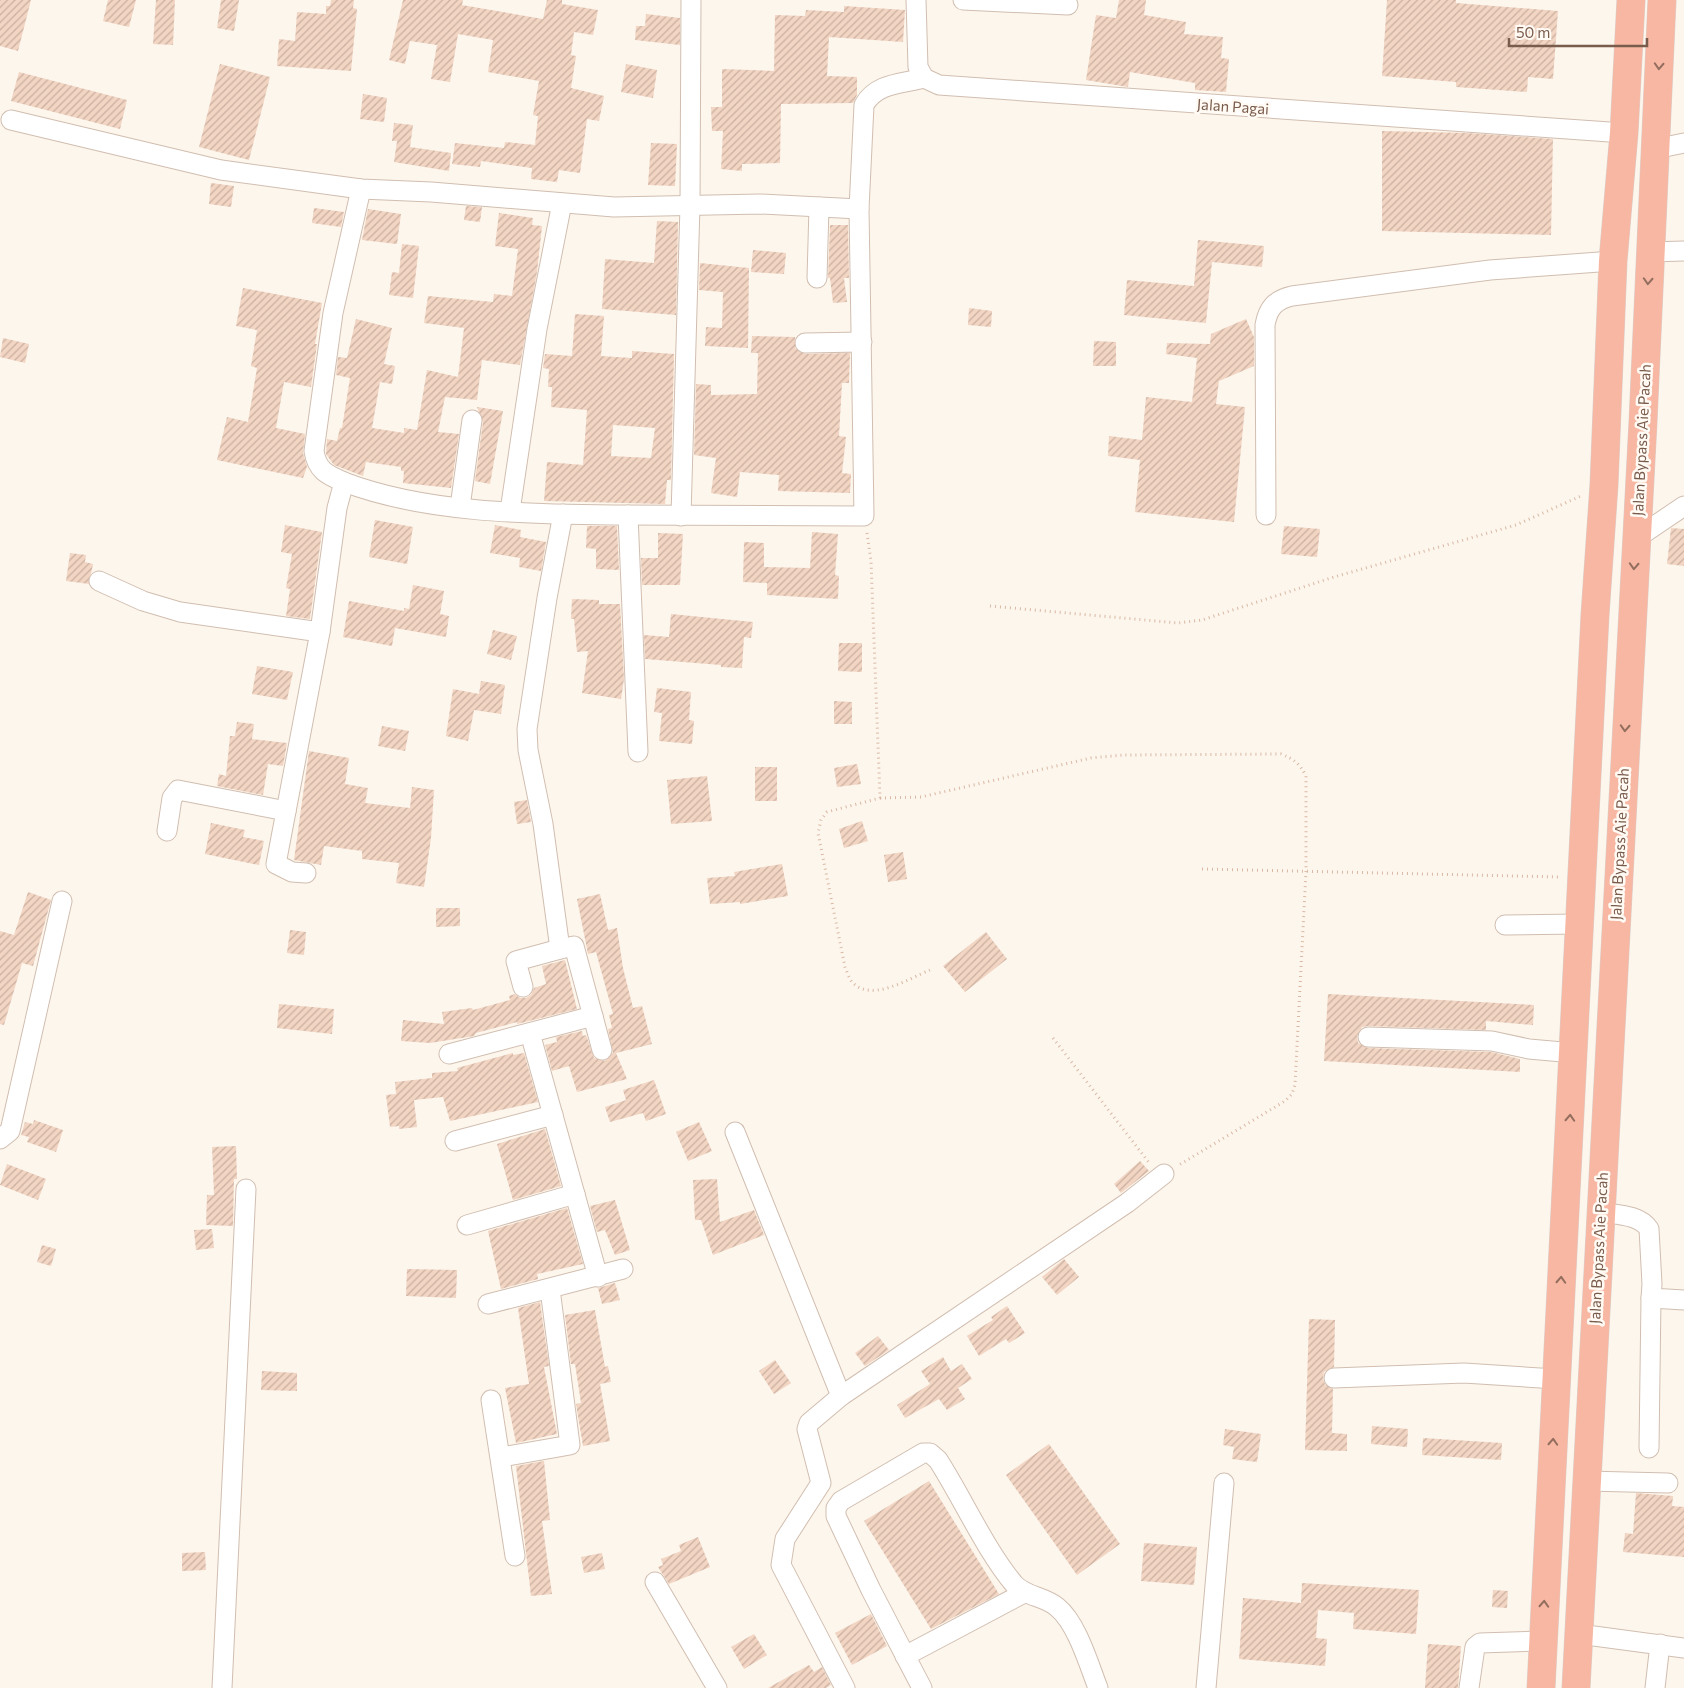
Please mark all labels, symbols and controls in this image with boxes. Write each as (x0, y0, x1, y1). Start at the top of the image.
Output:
scale bar (1509, 15, 1646, 47)
text: 50 m (1516, 23, 1550, 41)
one-way arrow (1654, 62, 1664, 70)
street label: Jalan Pagai (1196, 94, 1270, 118)
one-way arrow (1643, 277, 1654, 285)
street label: Jalan Bypass Aie Pacah (1628, 364, 1654, 516)
one-way arrow (1629, 562, 1639, 570)
one-way arrow (1620, 724, 1631, 732)
street label: Jalan Bypass Aie Pacah (1606, 768, 1632, 920)
one-way arrow (1565, 1113, 1576, 1121)
street label: Jalan Bypass Aie Pacah (1585, 1172, 1611, 1324)
one-way arrow (1556, 1276, 1567, 1284)
one-way arrow (1547, 1438, 1558, 1446)
one-way arrow (1538, 1600, 1549, 1608)

